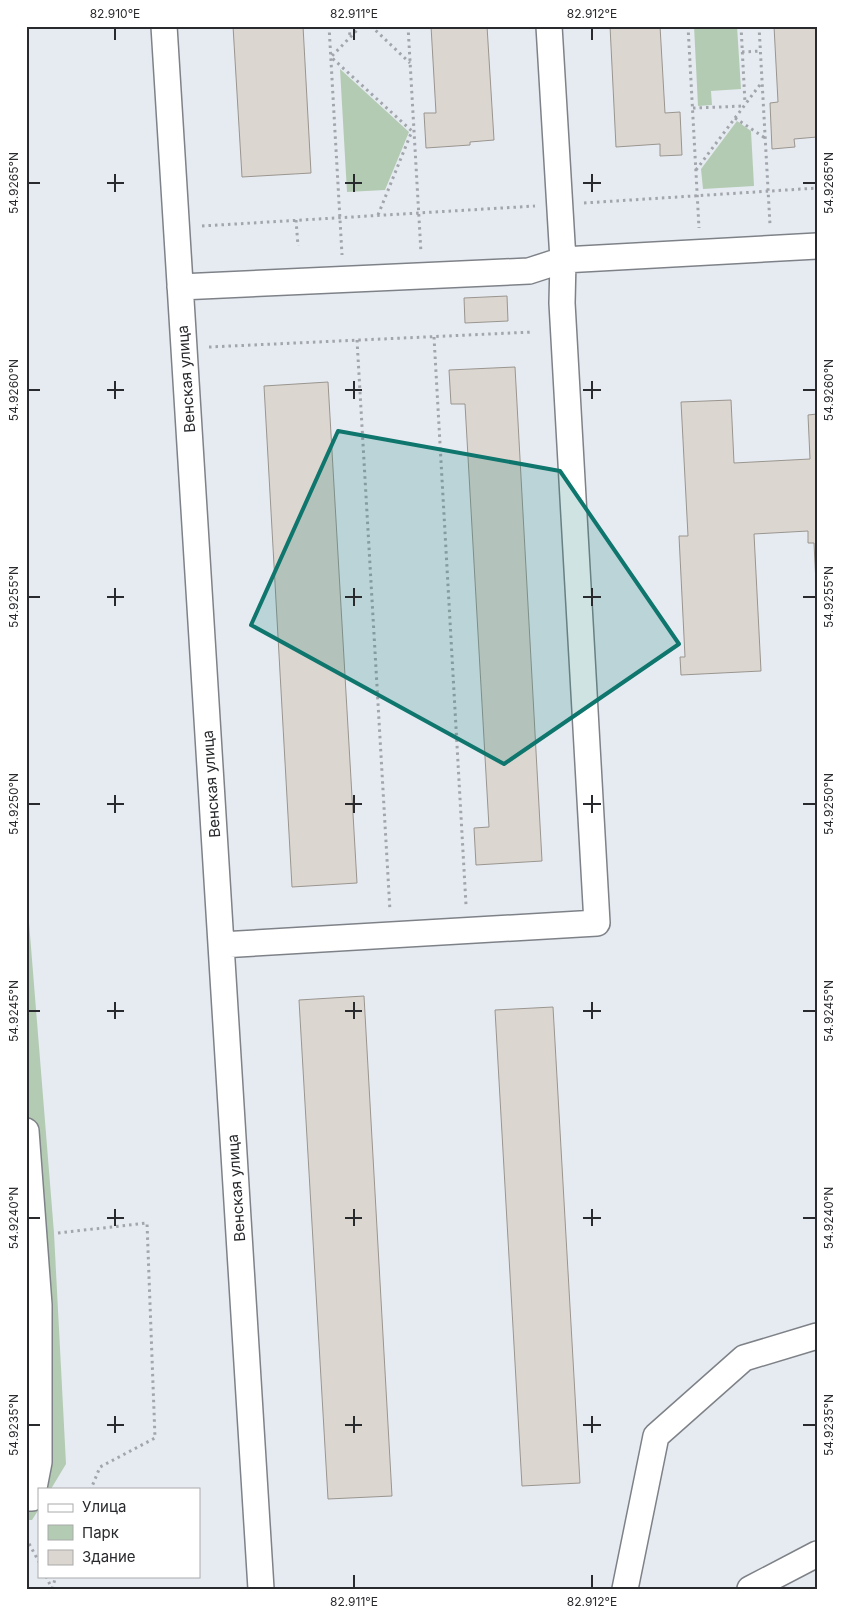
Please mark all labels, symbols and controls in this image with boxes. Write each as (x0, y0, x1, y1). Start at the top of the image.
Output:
text: 82.910°E (90, 6, 140, 21)
text: 82.911°E (330, 6, 378, 21)
text: 82.912°E (567, 6, 617, 21)
text: 54.9265°N (6, 152, 21, 214)
text: 54.9265°N (821, 152, 836, 214)
street label: Венская улица (173, 325, 199, 433)
text: 54.9260°N (6, 359, 21, 421)
text: 54.9260°N (821, 359, 836, 421)
text: 54.9255°N (6, 566, 21, 628)
text: 54.9255°N (821, 566, 836, 628)
street label: Венская улица (198, 730, 224, 838)
text: 54.9250°N (6, 773, 21, 835)
text: 54.9250°N (821, 773, 836, 835)
text: 54.9245°N (6, 980, 21, 1042)
text: 54.9245°N (821, 980, 836, 1042)
street label: Венская улица (223, 1134, 249, 1242)
text: 54.9240°N (6, 1187, 21, 1249)
text: 54.9240°N (821, 1187, 836, 1249)
text: 54.9235°N (6, 1394, 21, 1456)
text: 54.9235°N (821, 1394, 836, 1456)
legend (38, 1488, 200, 1578)
text: Улица (82, 1497, 126, 1516)
text: Парк (82, 1523, 119, 1542)
text: Здание (82, 1547, 136, 1566)
text: 82.911°E (330, 1594, 378, 1609)
text: 82.912°E (567, 1594, 617, 1609)

